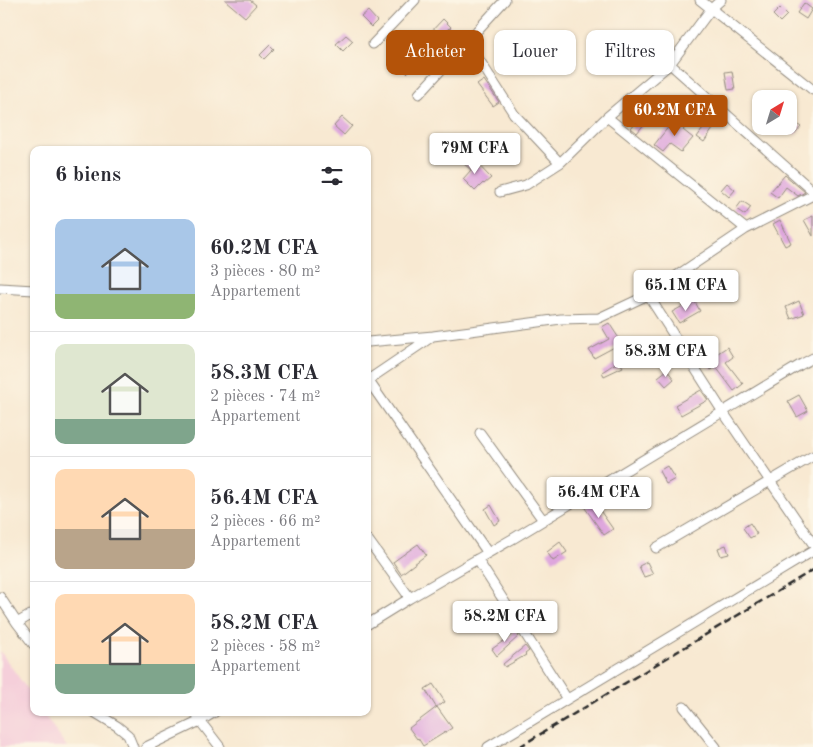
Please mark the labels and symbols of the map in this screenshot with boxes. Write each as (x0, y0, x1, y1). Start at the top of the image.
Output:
north arrow (752, 90, 798, 135)
pin: 60.2M CFA (618, 94, 732, 137)
pin: 79M CFA (429, 132, 521, 175)
pin: 65.1M CFA (629, 270, 743, 312)
pin: 58.3M CFA (609, 336, 723, 378)
pin: 56.4M CFA (542, 476, 656, 519)
pin: 58.2M CFA (448, 600, 562, 643)

